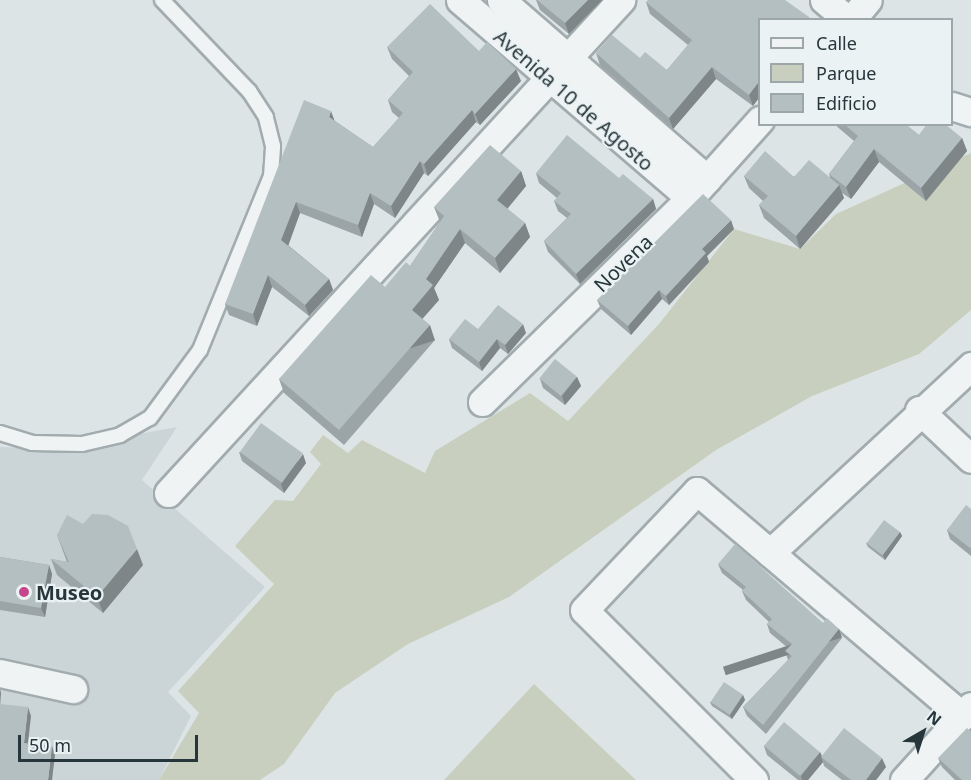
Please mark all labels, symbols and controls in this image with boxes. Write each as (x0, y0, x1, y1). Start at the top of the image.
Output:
legend (758, 18, 953, 126)
street label: Avenida 10 de Agosto (489, 24, 659, 176)
text: Calle (816, 31, 857, 55)
text: Parque (816, 61, 876, 85)
text: Edificio (816, 91, 877, 115)
street label: Novena (589, 229, 657, 297)
place label: Museo (36, 580, 102, 604)
marker: Museo (17, 585, 31, 599)
north arrow (893, 702, 953, 762)
text: N (922, 705, 946, 731)
scale bar (21, 723, 201, 761)
text: 50 m (29, 733, 71, 757)

